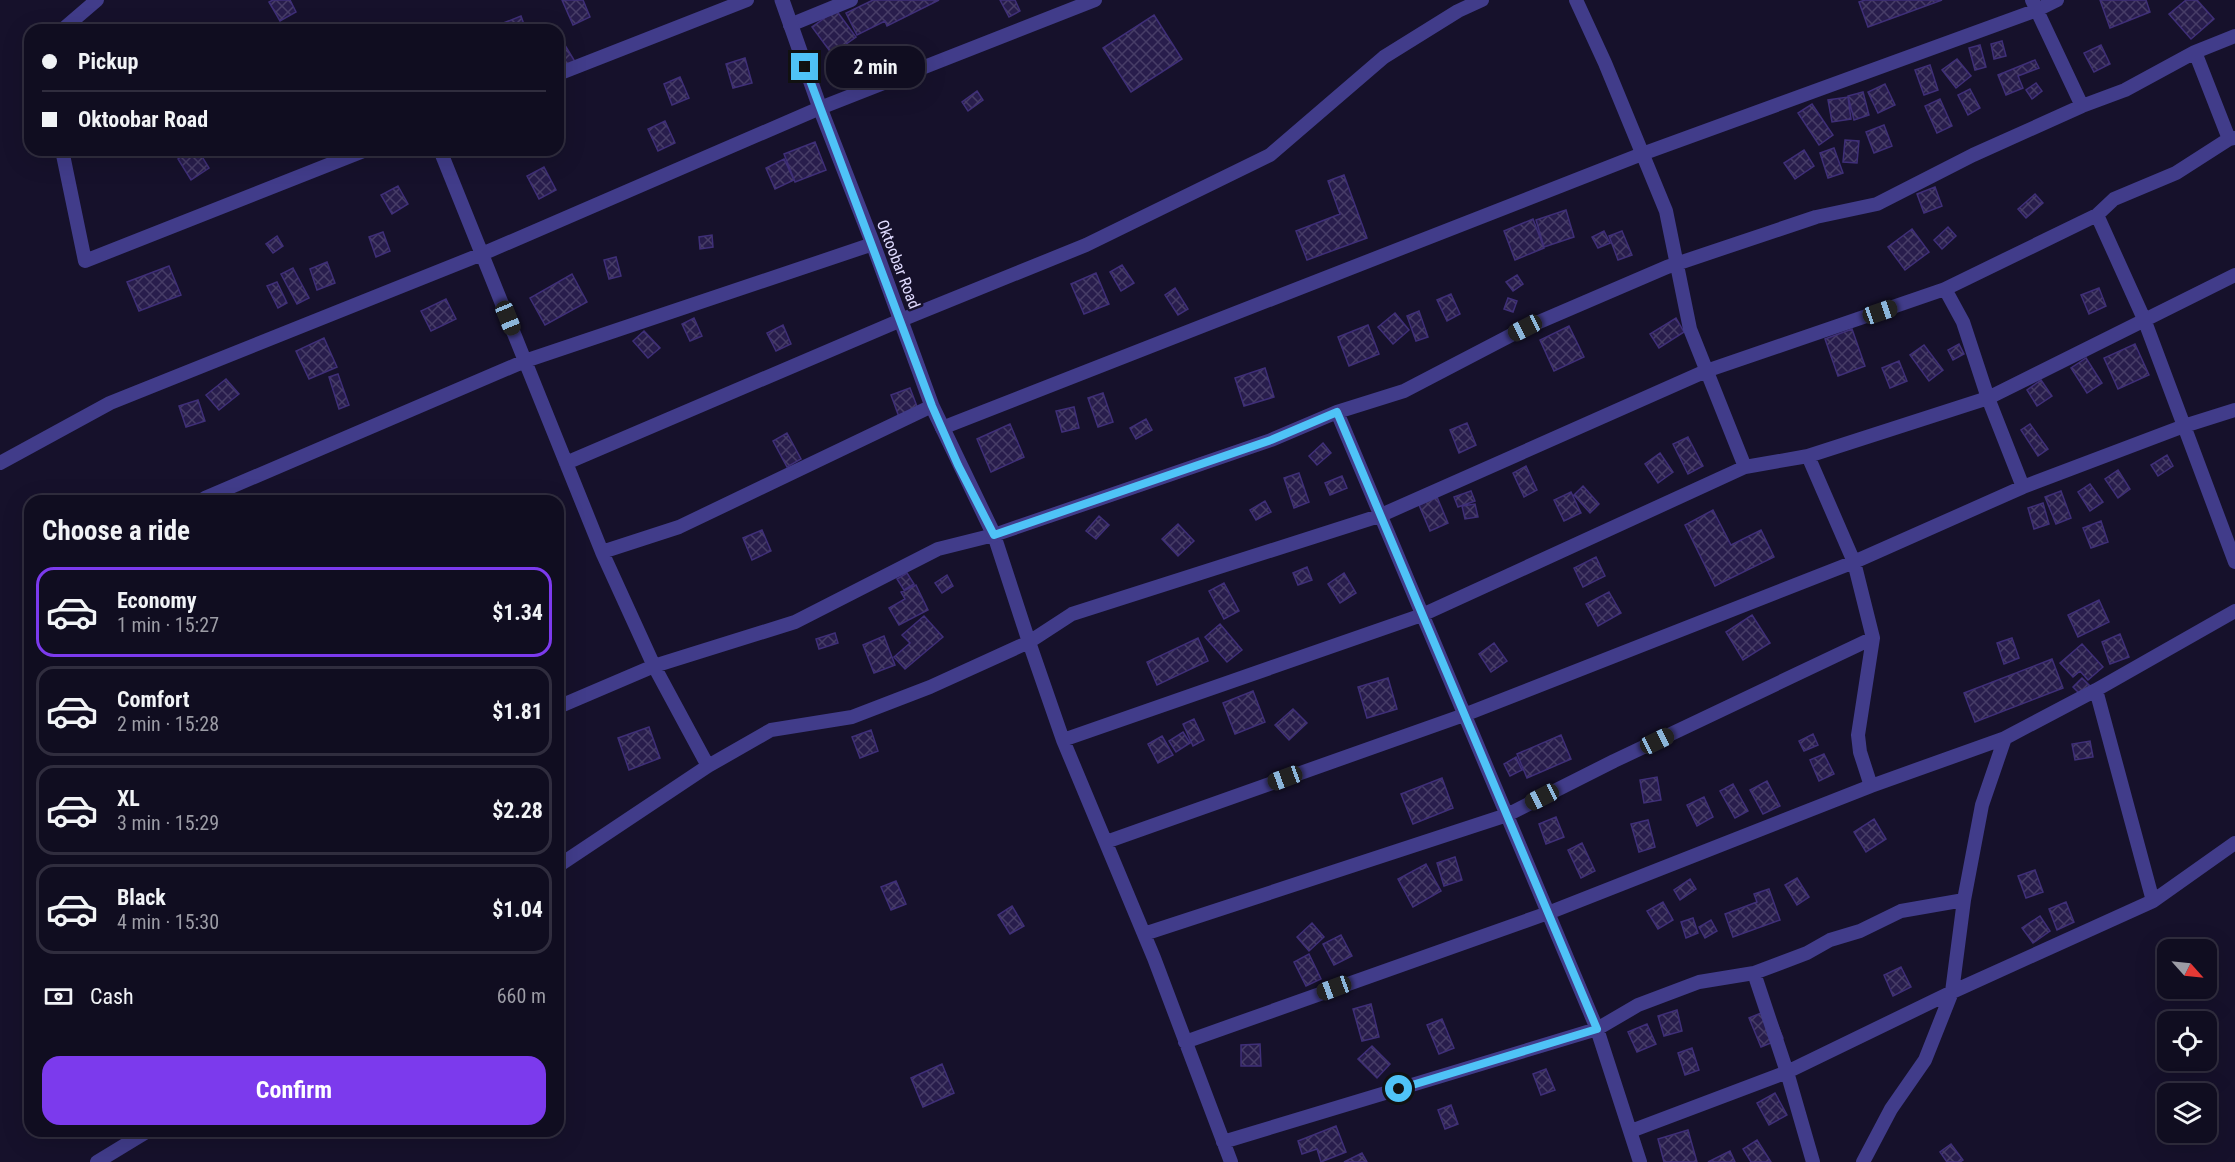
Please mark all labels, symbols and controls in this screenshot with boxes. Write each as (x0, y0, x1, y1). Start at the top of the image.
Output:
callout: 2 min (826, 46, 925, 88)
text: Pickup (78, 49, 138, 74)
route end (791, 53, 818, 80)
text: 2 min (853, 55, 898, 79)
text: Oktoobar Road (78, 107, 208, 132)
street label: Oktoobar Road (873, 217, 924, 311)
car (493, 298, 523, 338)
car (1860, 298, 1900, 326)
car (1505, 312, 1545, 344)
text: Choose a ride (42, 515, 190, 547)
icon: car (45, 585, 99, 639)
text: Economy (117, 588, 197, 613)
text: $1.34 (492, 600, 543, 625)
text: 1 min · 15:27 (117, 613, 219, 637)
icon: car (45, 684, 99, 738)
text: Comfort (117, 687, 190, 712)
text: $1.81 (492, 699, 543, 724)
text: 2 min · 15:28 (117, 712, 219, 736)
car (1637, 725, 1677, 757)
car (1265, 763, 1305, 793)
car (1522, 781, 1562, 813)
icon: car (45, 783, 99, 837)
text: XL (117, 786, 140, 811)
text: $2.28 (492, 798, 543, 823)
text: 3 min · 15:29 (117, 811, 219, 835)
icon: car (45, 882, 99, 936)
text: Black (117, 885, 166, 910)
text: $1.04 (492, 897, 543, 922)
text: 4 min · 15:30 (117, 910, 219, 934)
north arrow (2157, 939, 2217, 999)
map controls (2157, 939, 2217, 1143)
car (1314, 973, 1354, 1003)
icon: cash (42, 980, 75, 1013)
text: Cash (90, 984, 134, 1009)
text: 660 m (497, 984, 546, 1008)
button: locate (2157, 1011, 2217, 1071)
button: Confirm (42, 1056, 546, 1125)
route start (1385, 1075, 1412, 1102)
button: layers (2157, 1083, 2217, 1143)

